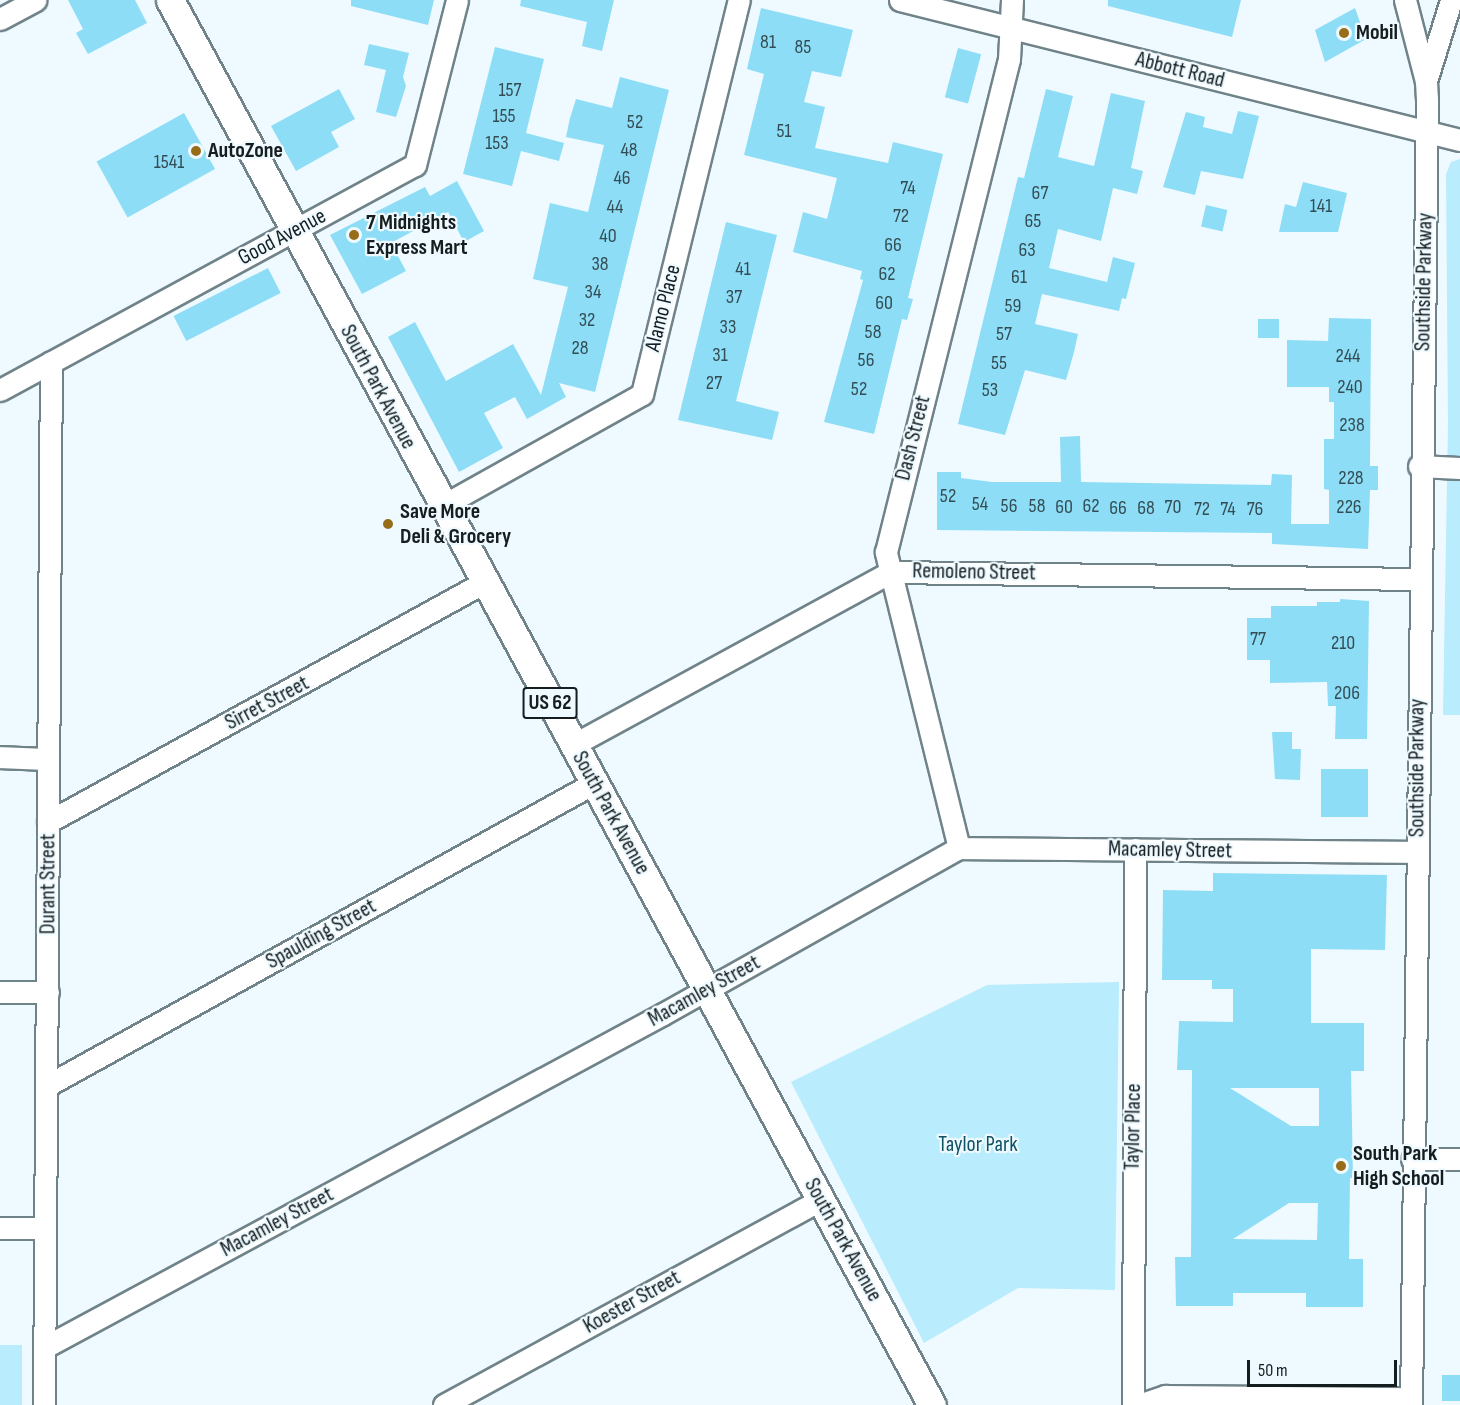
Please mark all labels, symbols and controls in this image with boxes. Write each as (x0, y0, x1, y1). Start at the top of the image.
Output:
place label: Mobil (1356, 20, 1398, 46)
marker: Mobil (1337, 26, 1351, 40)
house number: 81 (760, 30, 776, 54)
house number: 85 (795, 35, 811, 59)
street label: Abbott Road (1133, 46, 1227, 94)
house number: 157 (499, 78, 521, 102)
house number: 155 (492, 104, 516, 128)
house number: 52 (627, 110, 643, 134)
house number: 51 (776, 119, 792, 143)
house number: 153 (485, 131, 509, 155)
place label: AutoZone (208, 138, 283, 164)
house number: 48 (620, 138, 638, 162)
marker: AutoZone (189, 144, 203, 158)
house number: 1541 (154, 150, 184, 174)
house number: 46 (613, 166, 631, 190)
house number: 74 (900, 176, 916, 200)
house number: 67 (1032, 181, 1048, 205)
house number: 141 (1310, 194, 1332, 218)
house number: 44 (607, 195, 623, 219)
street label: Good Avenue (234, 203, 330, 271)
house number: 72 (893, 204, 909, 228)
place label: 7 Midnights Express Mart (366, 209, 468, 260)
house number: 65 (1025, 209, 1041, 233)
street label: Southside Parkway (1410, 213, 1438, 351)
house number: 40 (599, 224, 617, 248)
marker: 7 Midnights Express Mart (347, 228, 361, 242)
house number: 66 (884, 233, 902, 257)
house number: 63 (1018, 238, 1036, 262)
house number: 38 (591, 252, 609, 276)
house number: 41 (735, 257, 751, 281)
street label: Alamo Place (639, 262, 687, 354)
house number: 62 (878, 262, 896, 286)
house number: 61 (1011, 265, 1027, 289)
house number: 34 (585, 280, 601, 304)
house number: 37 (726, 285, 742, 309)
house number: 60 (875, 291, 893, 315)
house number: 59 (1005, 294, 1021, 318)
house number: 32 (579, 308, 595, 332)
house number: 33 (720, 315, 736, 339)
street label: South Park Avenue (334, 320, 422, 454)
house number: 58 (865, 320, 881, 344)
house number: 57 (996, 322, 1012, 346)
house number: 28 (572, 336, 588, 360)
house number: 31 (712, 343, 728, 367)
house number: 244 (1336, 344, 1360, 368)
house number: 56 (858, 348, 874, 372)
house number: 55 (991, 351, 1007, 375)
house number: 27 (706, 371, 722, 395)
house number: 240 (1337, 375, 1363, 399)
house number: 52 (851, 377, 867, 401)
house number: 53 (982, 378, 998, 402)
street label: Dash Street (890, 393, 936, 483)
house number: 238 (1339, 413, 1365, 437)
house number: 228 (1338, 466, 1364, 490)
house number: 52 (940, 484, 956, 508)
house number: 54 (972, 492, 988, 516)
house number: 56 (1001, 494, 1017, 518)
house number: 58 (1029, 494, 1045, 518)
house number: 62 (1082, 494, 1100, 518)
house number: 60 (1055, 495, 1073, 519)
house number: 70 (1165, 495, 1181, 519)
house number: 226 (1336, 495, 1362, 519)
house number: 66 (1109, 496, 1127, 520)
house number: 68 (1137, 496, 1155, 520)
house number: 72 (1194, 497, 1210, 521)
house number: 74 (1220, 497, 1236, 521)
house number: 76 (1247, 497, 1263, 521)
place label: Save More Deli & Grocery (400, 498, 511, 550)
marker: Save More Deli & Grocery (381, 517, 395, 531)
street label: Remoleno Street (912, 558, 1036, 586)
house number: 77 (1250, 627, 1266, 651)
house number: 210 (1331, 631, 1355, 655)
street label: Sirret Street (221, 670, 313, 736)
house number: 206 (1334, 681, 1360, 705)
road number: US 62 (522, 685, 578, 721)
street label: Southside Parkway (1404, 699, 1430, 837)
street label: South Park Avenue (566, 747, 656, 879)
street label: Durant Street (35, 834, 61, 934)
street label: Macamley Street (1108, 836, 1232, 864)
street label: Spaulding Street (261, 893, 381, 975)
street label: Macamley Street (643, 949, 765, 1033)
street label: Taylor Place (1119, 1083, 1147, 1171)
park label: Taylor Park (938, 1132, 1018, 1158)
place label: South Park High School (1353, 1140, 1444, 1192)
marker: South Park High School (1334, 1159, 1348, 1173)
street label: South Park Avenue (798, 1174, 888, 1306)
street label: Macamley Street (216, 1181, 338, 1263)
street label: Koester Street (579, 1265, 685, 1339)
scale bar (1250, 1348, 1400, 1386)
text: 50 m (1258, 1360, 1288, 1381)

